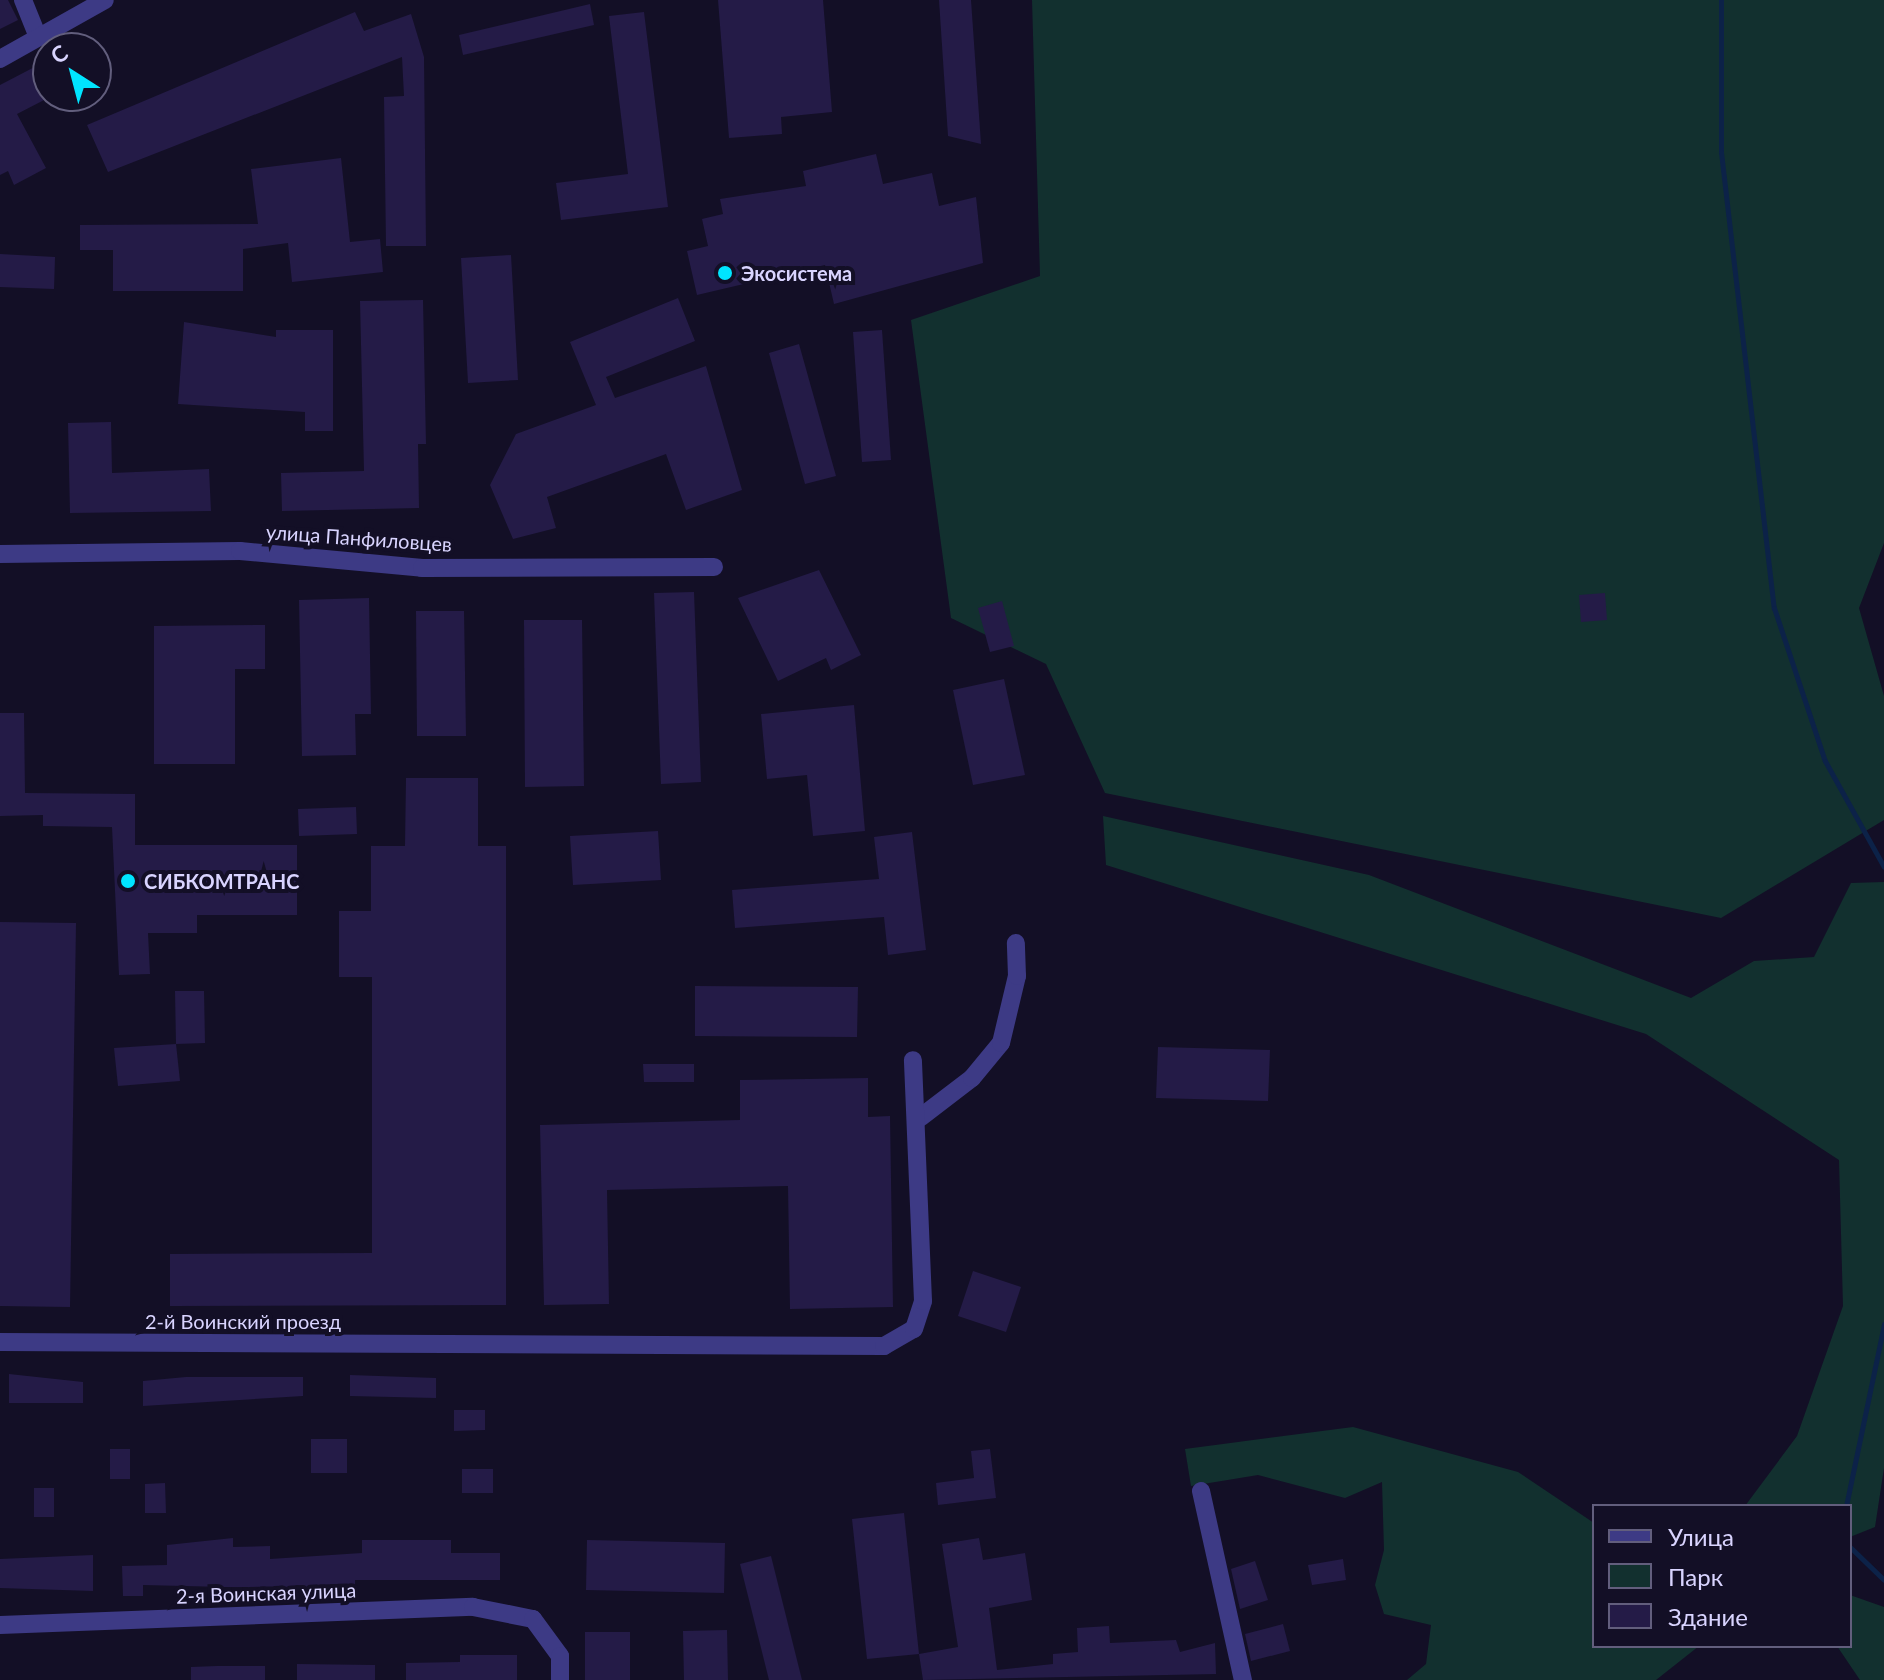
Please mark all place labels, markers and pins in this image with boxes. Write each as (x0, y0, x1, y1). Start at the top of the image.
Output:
place label: Экосистема (741, 261, 852, 285)
marker: Экосистема (716, 264, 734, 282)
place label: СИБКОМТРАНС (144, 869, 299, 893)
marker: СИБКОМТРАНС (119, 872, 137, 890)

